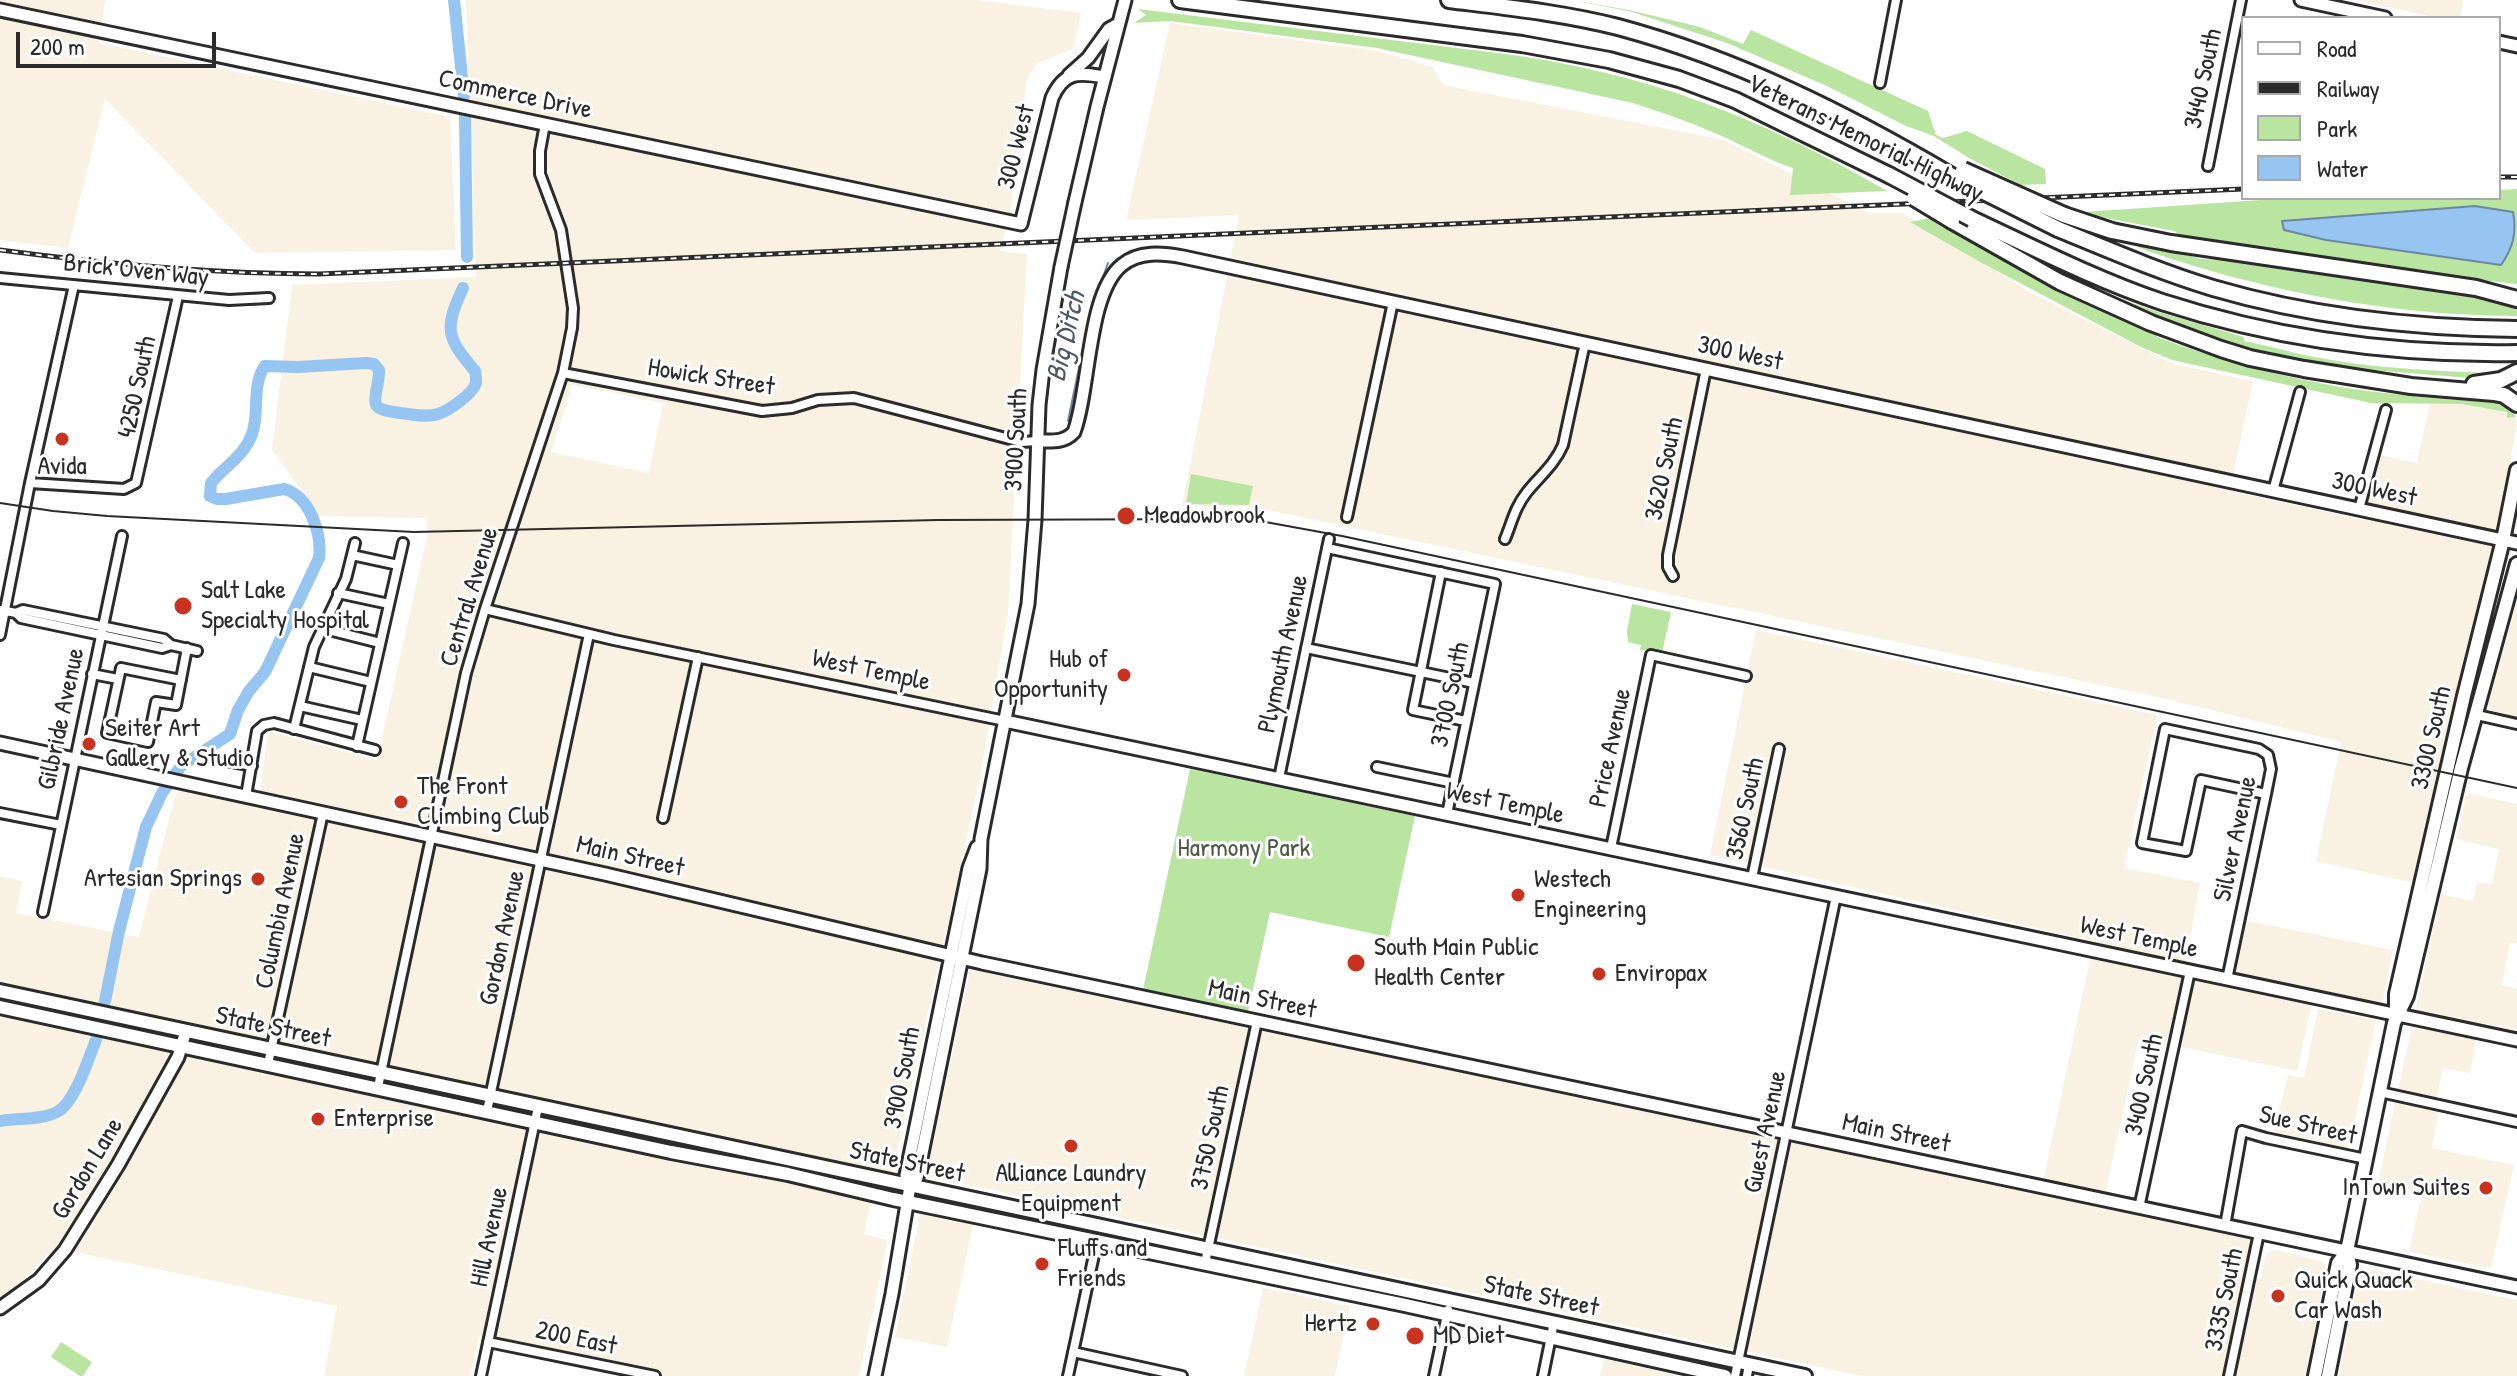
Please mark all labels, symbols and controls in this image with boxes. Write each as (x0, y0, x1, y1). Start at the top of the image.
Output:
scale bar (20, 16, 220, 66)
legend (2241, 16, 2501, 200)
street label: 3440 South (2178, 26, 2230, 132)
text: 200 m (30, 30, 85, 62)
text: Road (2317, 32, 2356, 64)
street label: Commerce Drive (436, 64, 594, 126)
street label: Veterans Memorial Highway (1742, 68, 1988, 210)
text: Railway (2317, 72, 2380, 104)
street label: 300 West (991, 101, 1043, 193)
text: Park (2317, 112, 2357, 144)
text: Water (2317, 152, 2368, 184)
street label: Brick Oven Way (62, 248, 210, 294)
water label: Big Ditch (1040, 289, 1094, 385)
street label: 300 West (1695, 330, 1785, 378)
street label: 4250 South (112, 333, 164, 441)
street label: Howick Street (645, 353, 777, 403)
street label: 3900 South (999, 388, 1035, 492)
street label: 3620 South (1639, 415, 1691, 523)
marker: Avida (53, 430, 71, 448)
place label: Avida (37, 451, 87, 483)
street label: 300 West (2329, 466, 2419, 514)
place label: Meadowbrook (1144, 500, 1265, 532)
marker: Meadowbrook (1115, 505, 1137, 527)
street label: Central Avenue (434, 523, 506, 671)
street label: Plymouth Avenue (1252, 572, 1316, 736)
place label: Salt Lake Specialty Hospital (201, 575, 369, 636)
marker: Salt Lake Specialty Hospital (172, 595, 194, 617)
street label: 3700 South (1425, 640, 1477, 750)
street label: West Temple (809, 643, 933, 699)
place label: Hub of Opportunity (994, 644, 1108, 706)
street label: Gilbride Avenue (32, 645, 92, 793)
marker: Hub of Opportunity (1115, 666, 1133, 684)
street label: 3300 South (2405, 683, 2459, 793)
street label: Price Avenue (1583, 686, 1639, 810)
place label: Seiter Art Gallery & Studio (105, 713, 254, 774)
marker: Seiter Art Gallery & Studio (80, 735, 98, 753)
street label: 3560 South (1720, 755, 1772, 863)
place label: The Front Climbing Club (417, 771, 550, 832)
street label: Silver Avenue (2208, 773, 2264, 905)
street label: West Temple (1443, 776, 1567, 832)
marker: The Front Climbing Club (392, 793, 410, 811)
street label: Main Street (573, 829, 687, 885)
street label: Columbia Avenue (249, 830, 313, 992)
park label: Harmony Park (1178, 833, 1310, 865)
place label: Artesian Springs (84, 863, 242, 895)
place label: Westech Engineering (1534, 864, 1646, 926)
street label: Gordon Avenue (473, 868, 533, 1008)
marker: Artesian Springs (249, 870, 267, 888)
marker: Westech Engineering (1509, 886, 1527, 904)
street label: West Temple (2077, 910, 2201, 966)
place label: South Main Public Health Center (1374, 932, 1538, 994)
marker: South Main Public Health Center (1345, 952, 1367, 974)
place label: Enviropax (1615, 958, 1708, 990)
marker: Enviropax (1590, 965, 1608, 983)
street label: Main Street (1205, 973, 1319, 1027)
street label: State Street (213, 1001, 333, 1055)
street label: 3900 South (878, 1024, 928, 1132)
street label: 3400 South (2119, 1031, 2171, 1139)
street label: Guest Avenue (1738, 1068, 1794, 1196)
street label: 3750 South (1185, 1083, 1237, 1193)
street label: Sue Street (2256, 1100, 2360, 1152)
place label: Enterprise (334, 1103, 434, 1135)
street label: Main Street (1839, 1107, 1953, 1161)
marker: Enterprise (309, 1110, 327, 1128)
street label: Gordon Lane (45, 1112, 131, 1226)
street label: State Street (847, 1136, 967, 1190)
marker: Alliance Laundry Equipment (1062, 1137, 1080, 1155)
place label: Alliance Laundry Equipment (995, 1158, 1147, 1220)
place label: InTown Suites (2342, 1172, 2470, 1204)
marker: InTown Suites (2477, 1179, 2495, 1197)
street label: Hill Avenue (464, 1184, 516, 1290)
place label: Fluffs and Friends (1058, 1233, 1147, 1294)
street label: 3335 South (2199, 1246, 2251, 1354)
marker: Fluffs and Friends (1033, 1255, 1051, 1273)
place label: Quick Quack Car Wash (2294, 1265, 2413, 1326)
street label: State Street (1481, 1270, 1601, 1324)
marker: Quick Quack Car Wash (2269, 1287, 2287, 1305)
place label: Hertz (1304, 1308, 1357, 1340)
street label: 200 East (533, 1315, 619, 1363)
marker: Hertz (1364, 1315, 1382, 1333)
place label: MD Diet (1433, 1320, 1504, 1352)
marker: MD Diet (1404, 1325, 1426, 1347)

